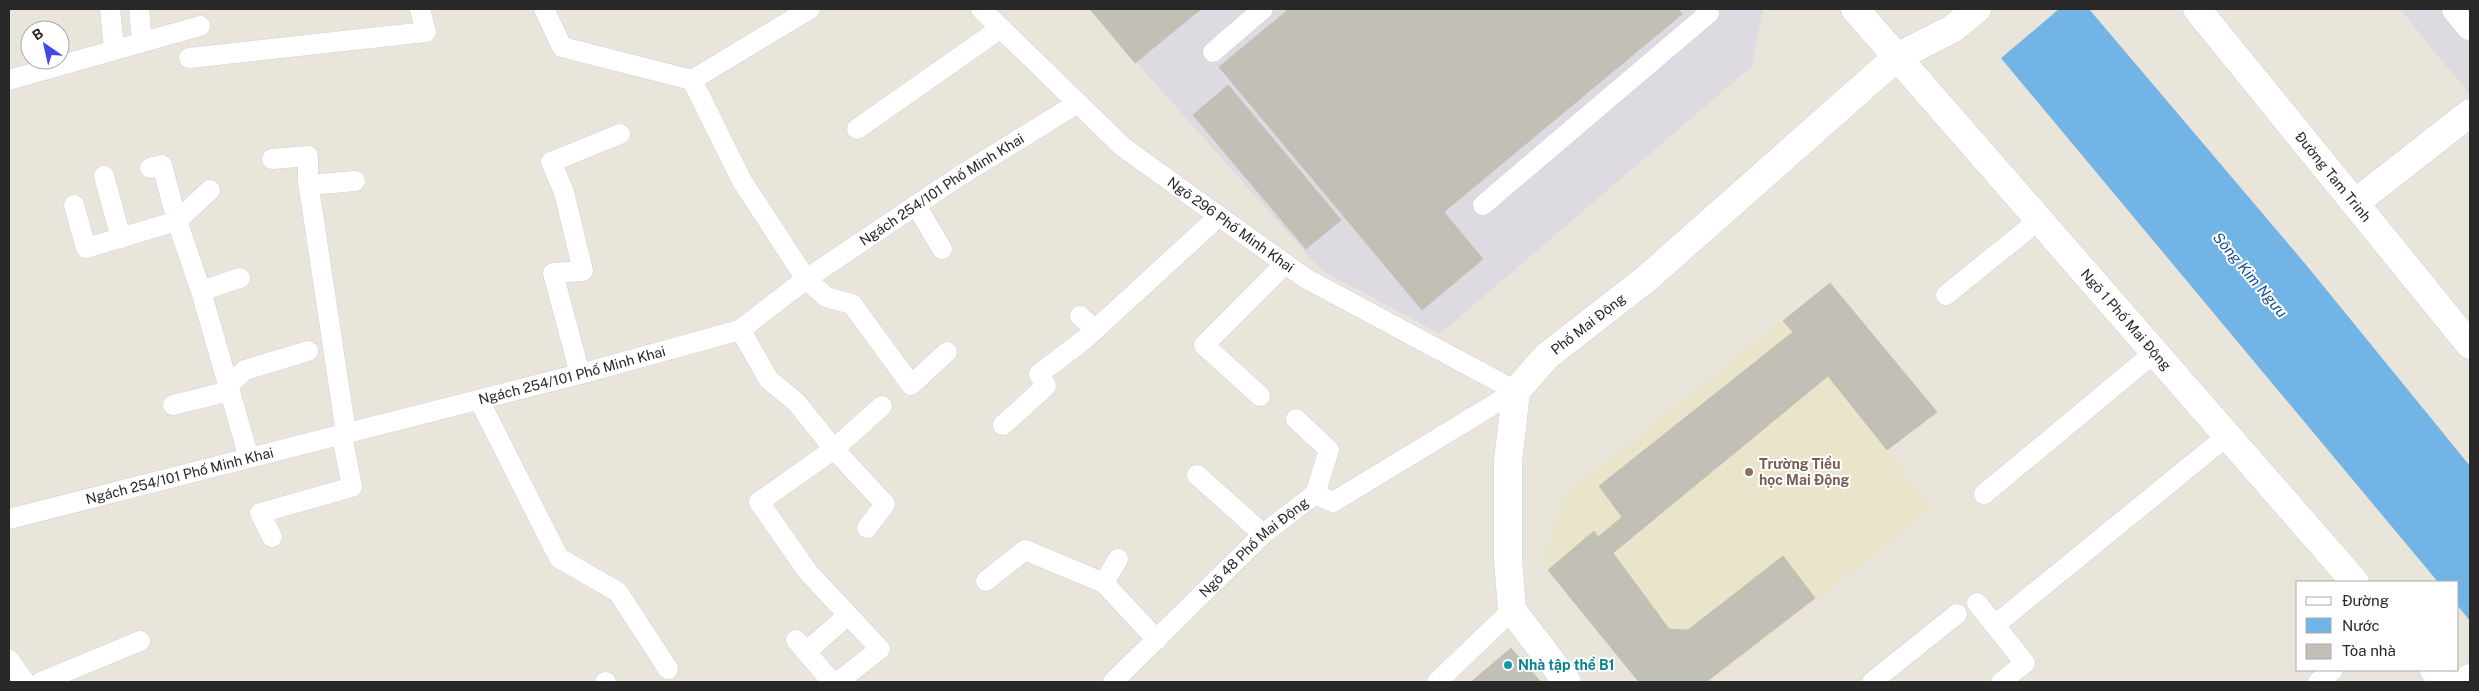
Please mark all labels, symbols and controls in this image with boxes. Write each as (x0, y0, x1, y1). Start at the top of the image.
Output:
north arrow (20, 20, 70, 70)
text: B (29, 25, 46, 44)
street label: Đường Tam Trinh (2292, 128, 2374, 225)
street label: Ngách 254/101 Phố Minh Khai (856, 130, 1027, 249)
street label: Ngõ 296 Phố Minh Khai (1165, 174, 1297, 276)
water label: Sông Kim Ngưu (2210, 229, 2291, 321)
street label: Ngõ 1 Phố Mai Động (2078, 266, 2175, 374)
street label: Phố Mai Động (1548, 290, 1629, 358)
street label: Ngách 254/101 Phố Minh Khai (477, 343, 667, 407)
street label: Ngách 254/101 Phố Minh Khai (84, 444, 275, 507)
place label: Trường Tiểu học Mai Động (1759, 455, 1850, 488)
marker: Trường Tiểu học Mai Động (1743, 466, 1755, 478)
street label: Ngõ 48 Phố Mai Động (1196, 494, 1312, 600)
legend (2296, 581, 2459, 671)
text: Đường (2342, 592, 2389, 609)
text: Nước (2342, 617, 2380, 634)
text: Tòa nhà (2342, 642, 2396, 659)
place label: Nhà tập thể B1 (1518, 656, 1615, 673)
marker: Nhà tập thể B1 (1502, 659, 1514, 671)

